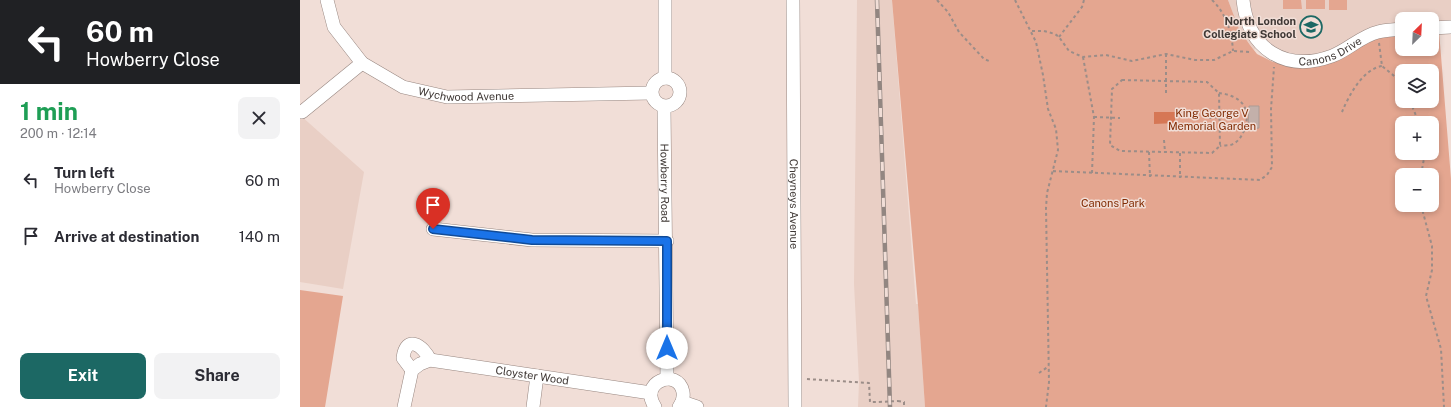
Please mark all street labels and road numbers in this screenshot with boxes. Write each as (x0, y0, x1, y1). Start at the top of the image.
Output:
street label: Canons Drive (1298, 34, 1364, 67)
street label: Wychwood Avenue (417, 85, 514, 103)
street label: Howberry Road (658, 143, 671, 223)
street label: Cheyneys Avenue (788, 159, 800, 249)
street label: Cloyster Wood (495, 364, 570, 387)

